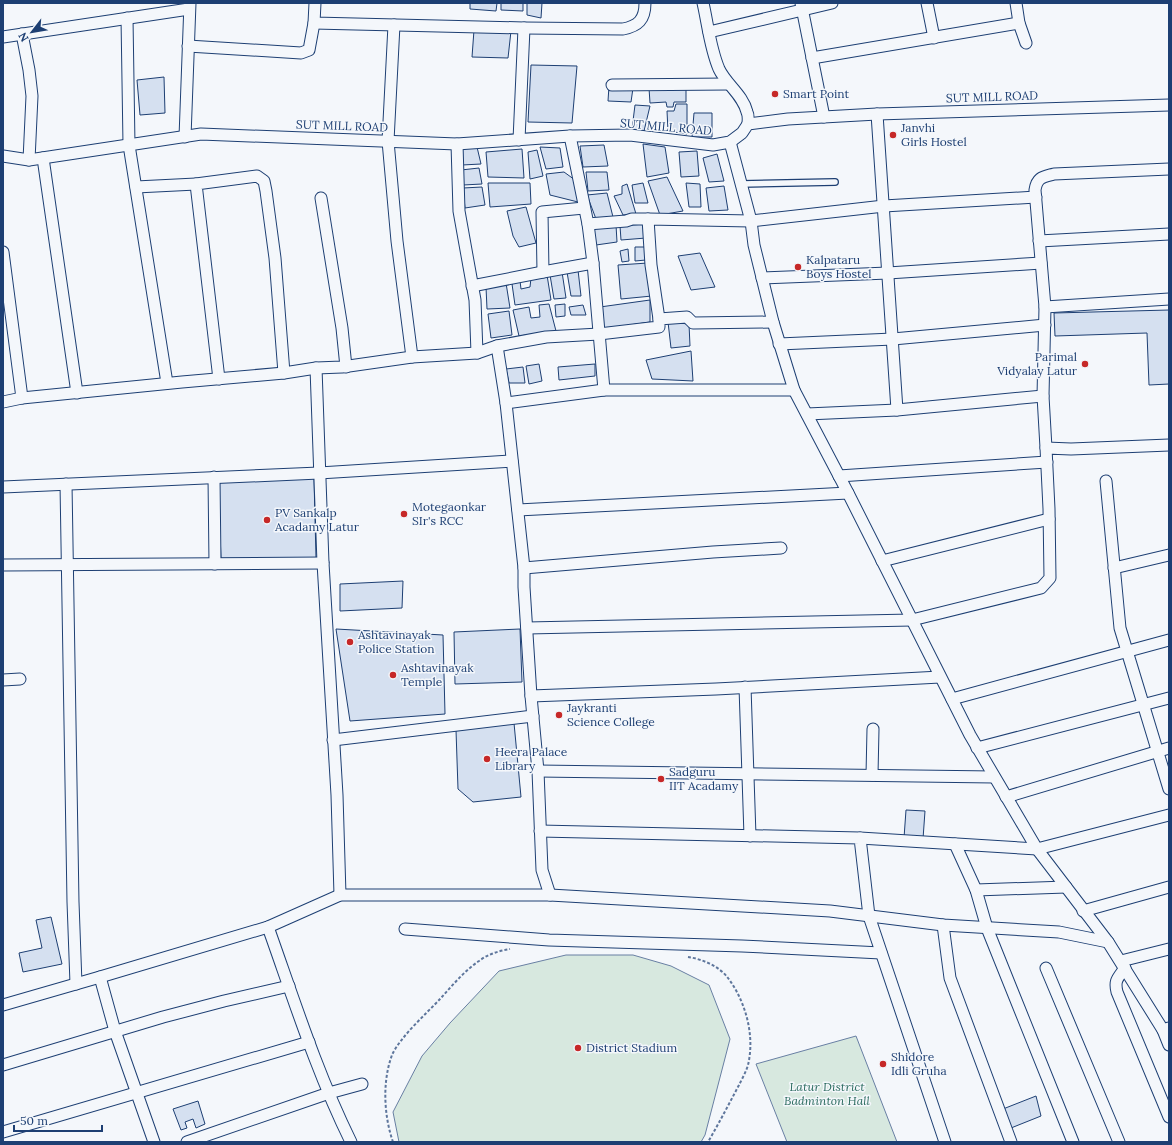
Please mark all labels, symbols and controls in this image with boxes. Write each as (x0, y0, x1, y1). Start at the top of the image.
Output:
north arrow (12, 12, 52, 52)
text: N (15, 29, 32, 44)
place label: Smart Point (783, 86, 849, 101)
street label: SUT MILL ROAD (946, 87, 1038, 106)
marker: Smart Point (770, 89, 780, 99)
street label: SUT MILL ROAD (620, 115, 713, 138)
street label: SUT MILL ROAD (296, 116, 388, 135)
place label: Janvhi Girls Hostel (900, 120, 967, 149)
marker: Janvhi Girls Hostel (888, 130, 898, 140)
place label: Kalpataru Boys Hostel (806, 252, 872, 281)
marker: Kalpataru Boys Hostel (793, 262, 803, 272)
place label: Parimal Vidyalay Latur (996, 349, 1078, 378)
marker: Parimal Vidyalay Latur (1080, 359, 1090, 369)
place label: Motegaonkar SIr's RCC (412, 499, 487, 528)
place label: PV Sankalp Acadamy Latur (274, 505, 360, 534)
marker: Motegaonkar SIr's RCC (399, 509, 409, 519)
marker: PV Sankalp Acadamy Latur (262, 515, 272, 525)
place label: Ashtavinayak Police Station (357, 627, 435, 656)
marker: Ashtavinayak Police Station (345, 637, 355, 647)
place label: Ashtavinayak Temple (400, 660, 474, 689)
marker: Ashtavinayak Temple (388, 670, 398, 680)
place label: Jaykranti Science College (566, 700, 655, 729)
marker: Jaykranti Science College (554, 710, 564, 720)
place label: Heera Palace Library (495, 744, 568, 773)
marker: Heera Palace Library (482, 754, 492, 764)
place label: Sadguru IIT Acadamy (669, 764, 739, 793)
marker: Sadguru IIT Acadamy (656, 774, 666, 784)
place label: District Stadium (586, 1040, 678, 1055)
marker: District Stadium (573, 1043, 583, 1053)
place label: Shidore Idli Gruha (891, 1049, 947, 1078)
marker: Shidore Idli Gruha (878, 1059, 888, 1069)
park label: Latur District Badminton Hall (784, 1079, 871, 1108)
scale bar (14, 1107, 102, 1133)
text: 50 m (20, 1113, 48, 1128)

